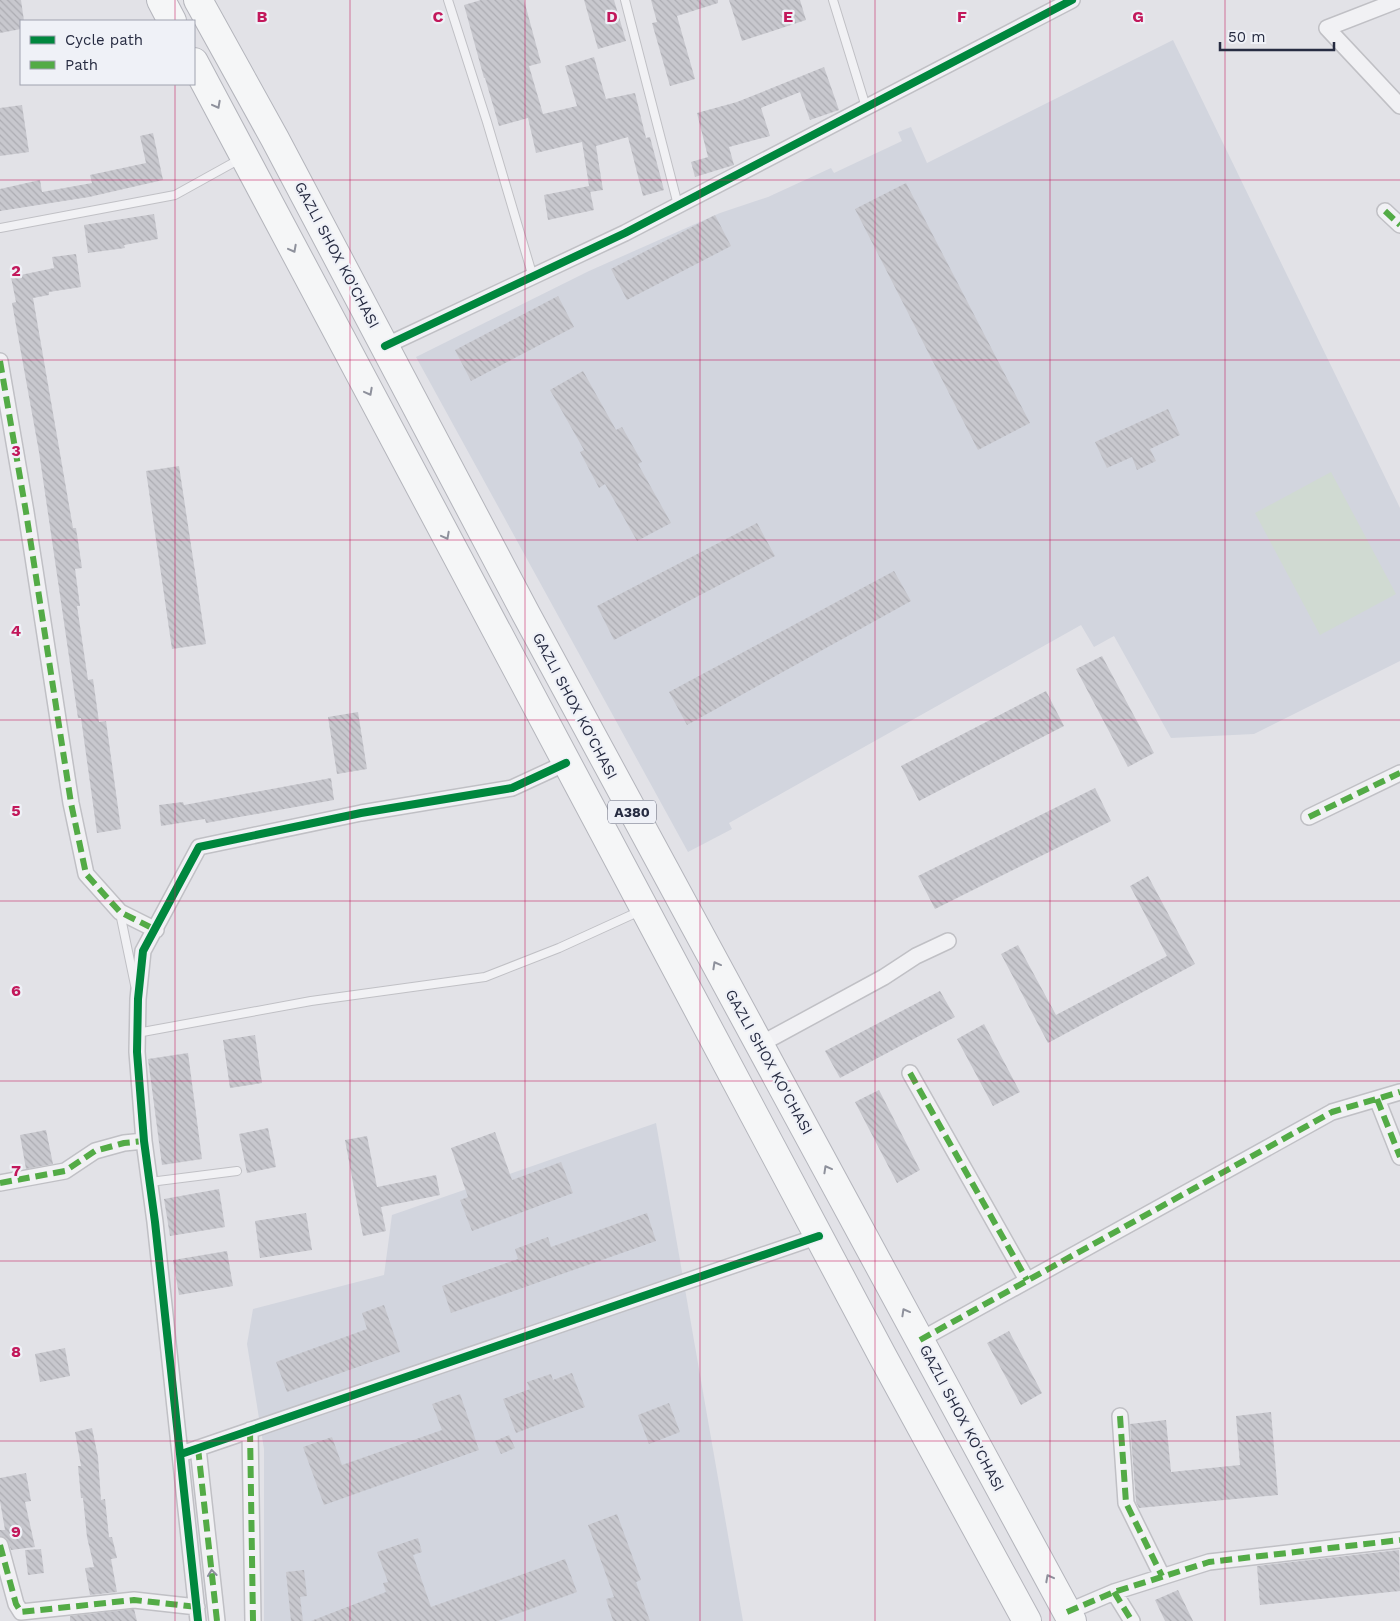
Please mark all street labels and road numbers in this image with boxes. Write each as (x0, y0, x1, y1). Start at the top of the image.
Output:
street label: GAZLI SHOX KO'CHASI (291, 179, 383, 331)
street label: GAZLI SHOX KO'CHASI (529, 630, 621, 782)
road number: A380 (608, 800, 656, 824)
street label: GAZLI SHOX KO'CHASI (722, 986, 816, 1138)
street label: GAZLI SHOX KO'CHASI (916, 1342, 1008, 1494)

